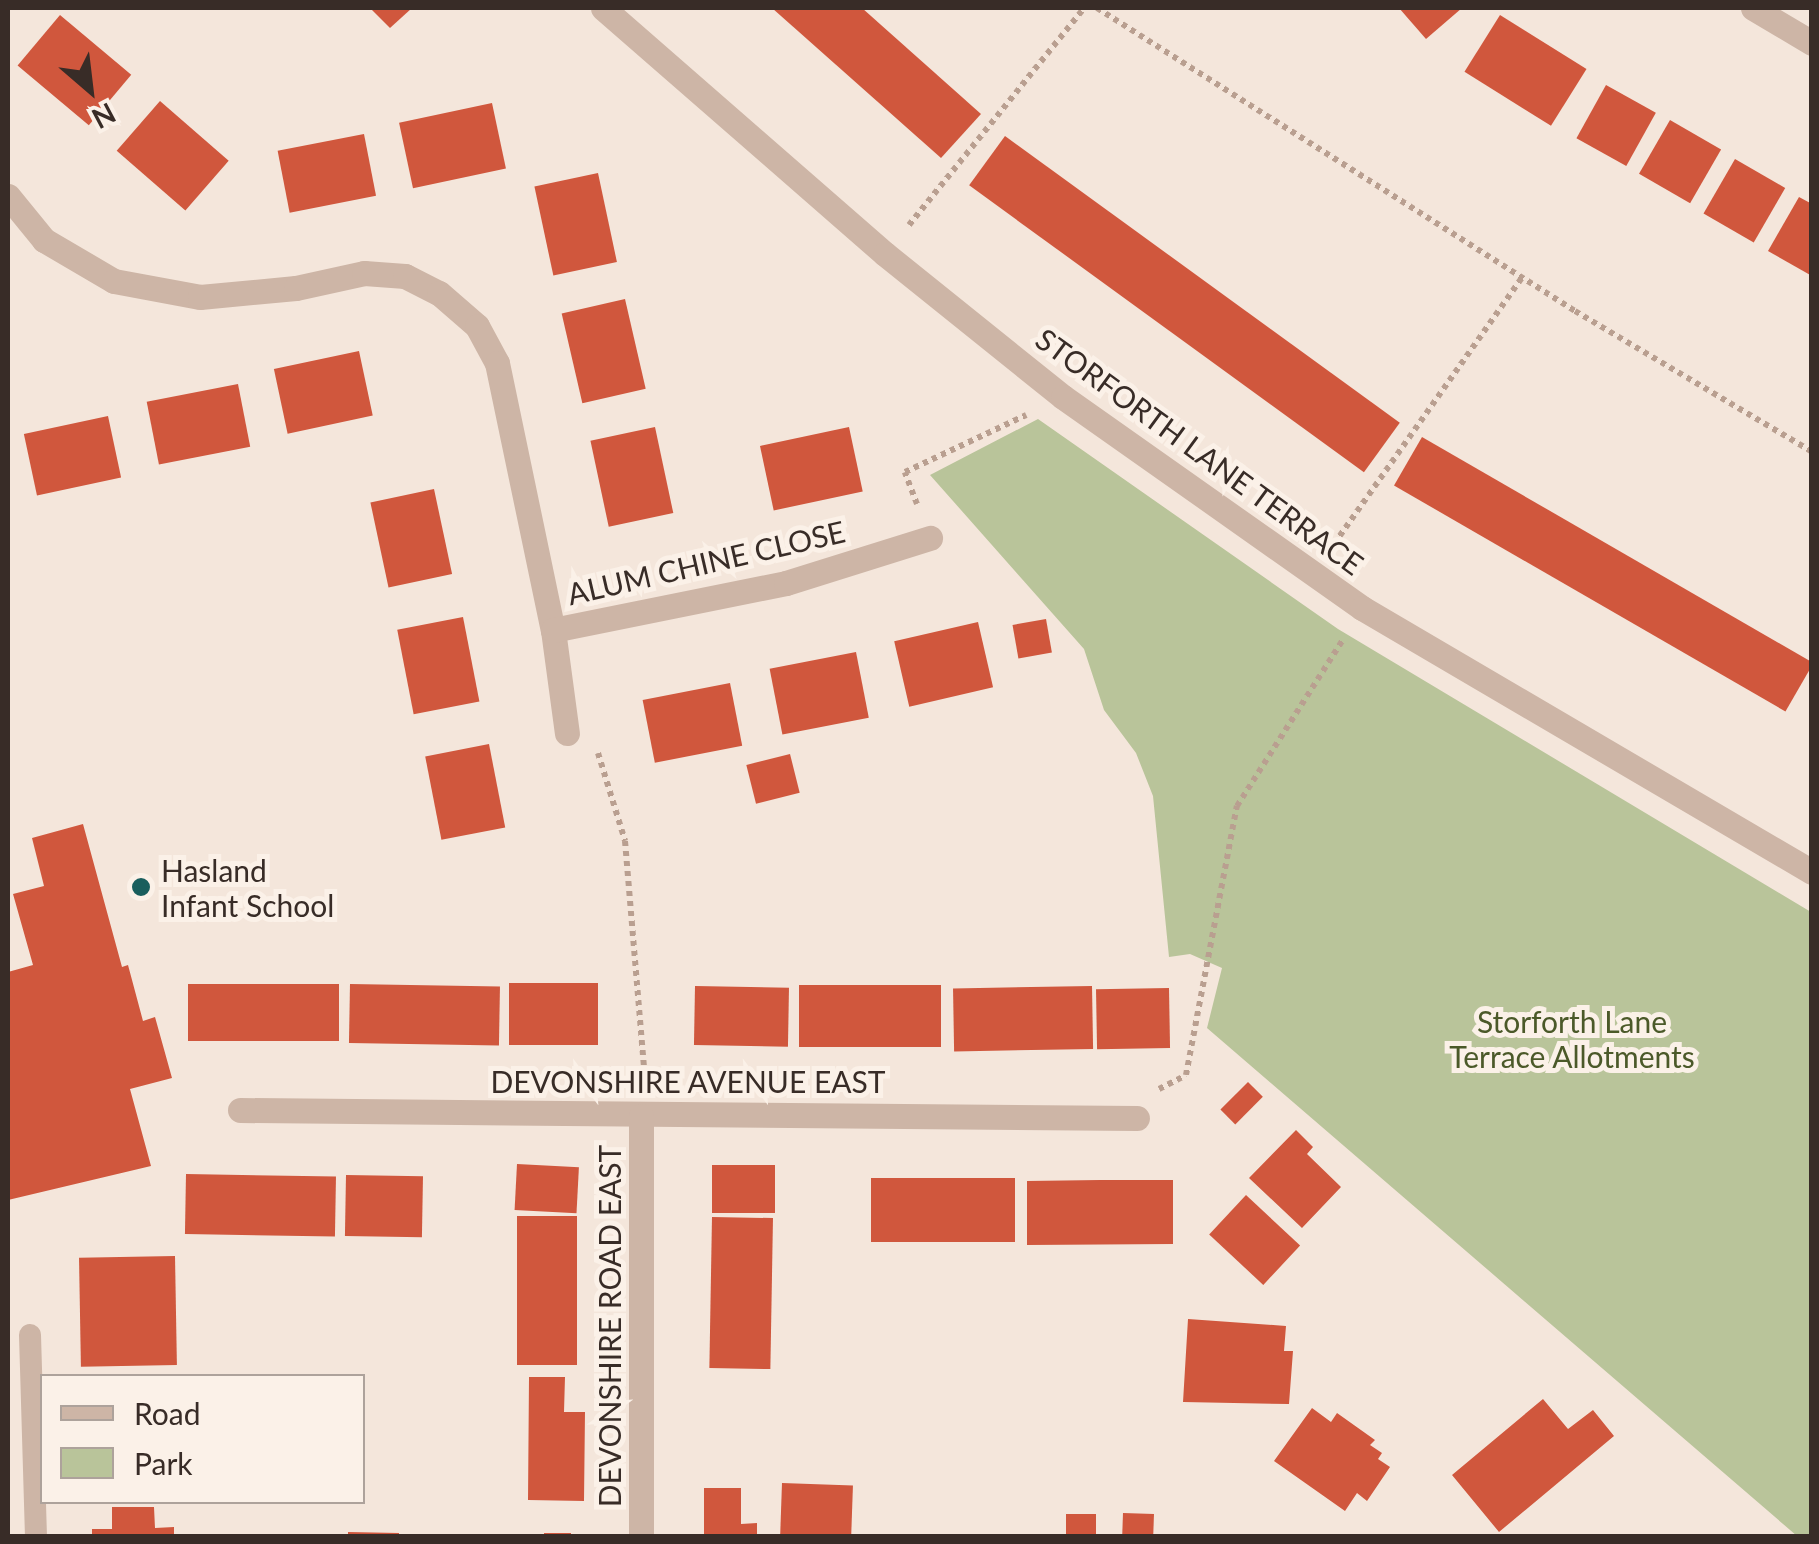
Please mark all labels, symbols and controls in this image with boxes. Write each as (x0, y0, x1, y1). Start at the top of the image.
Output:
north arrow (40, 40, 140, 140)
text: N (87, 96, 122, 137)
street label: STORFORTH LANE TERRACE (1029, 320, 1371, 582)
street label: ALUM CHINE CLOSE (564, 513, 848, 611)
place label: Hasland Infant School (161, 852, 334, 922)
marker: Hasland Infant School (130, 876, 152, 898)
park label: Storforth Lane Terrace Allotments (1449, 1003, 1695, 1074)
street label: DEVONSHIRE AVENUE EAST (490, 1063, 886, 1099)
street label: DEVONSHIRE ROAD EAST (591, 1145, 627, 1507)
legend (40, 1374, 365, 1504)
text: Road (134, 1395, 201, 1431)
text: Park (134, 1445, 193, 1481)

